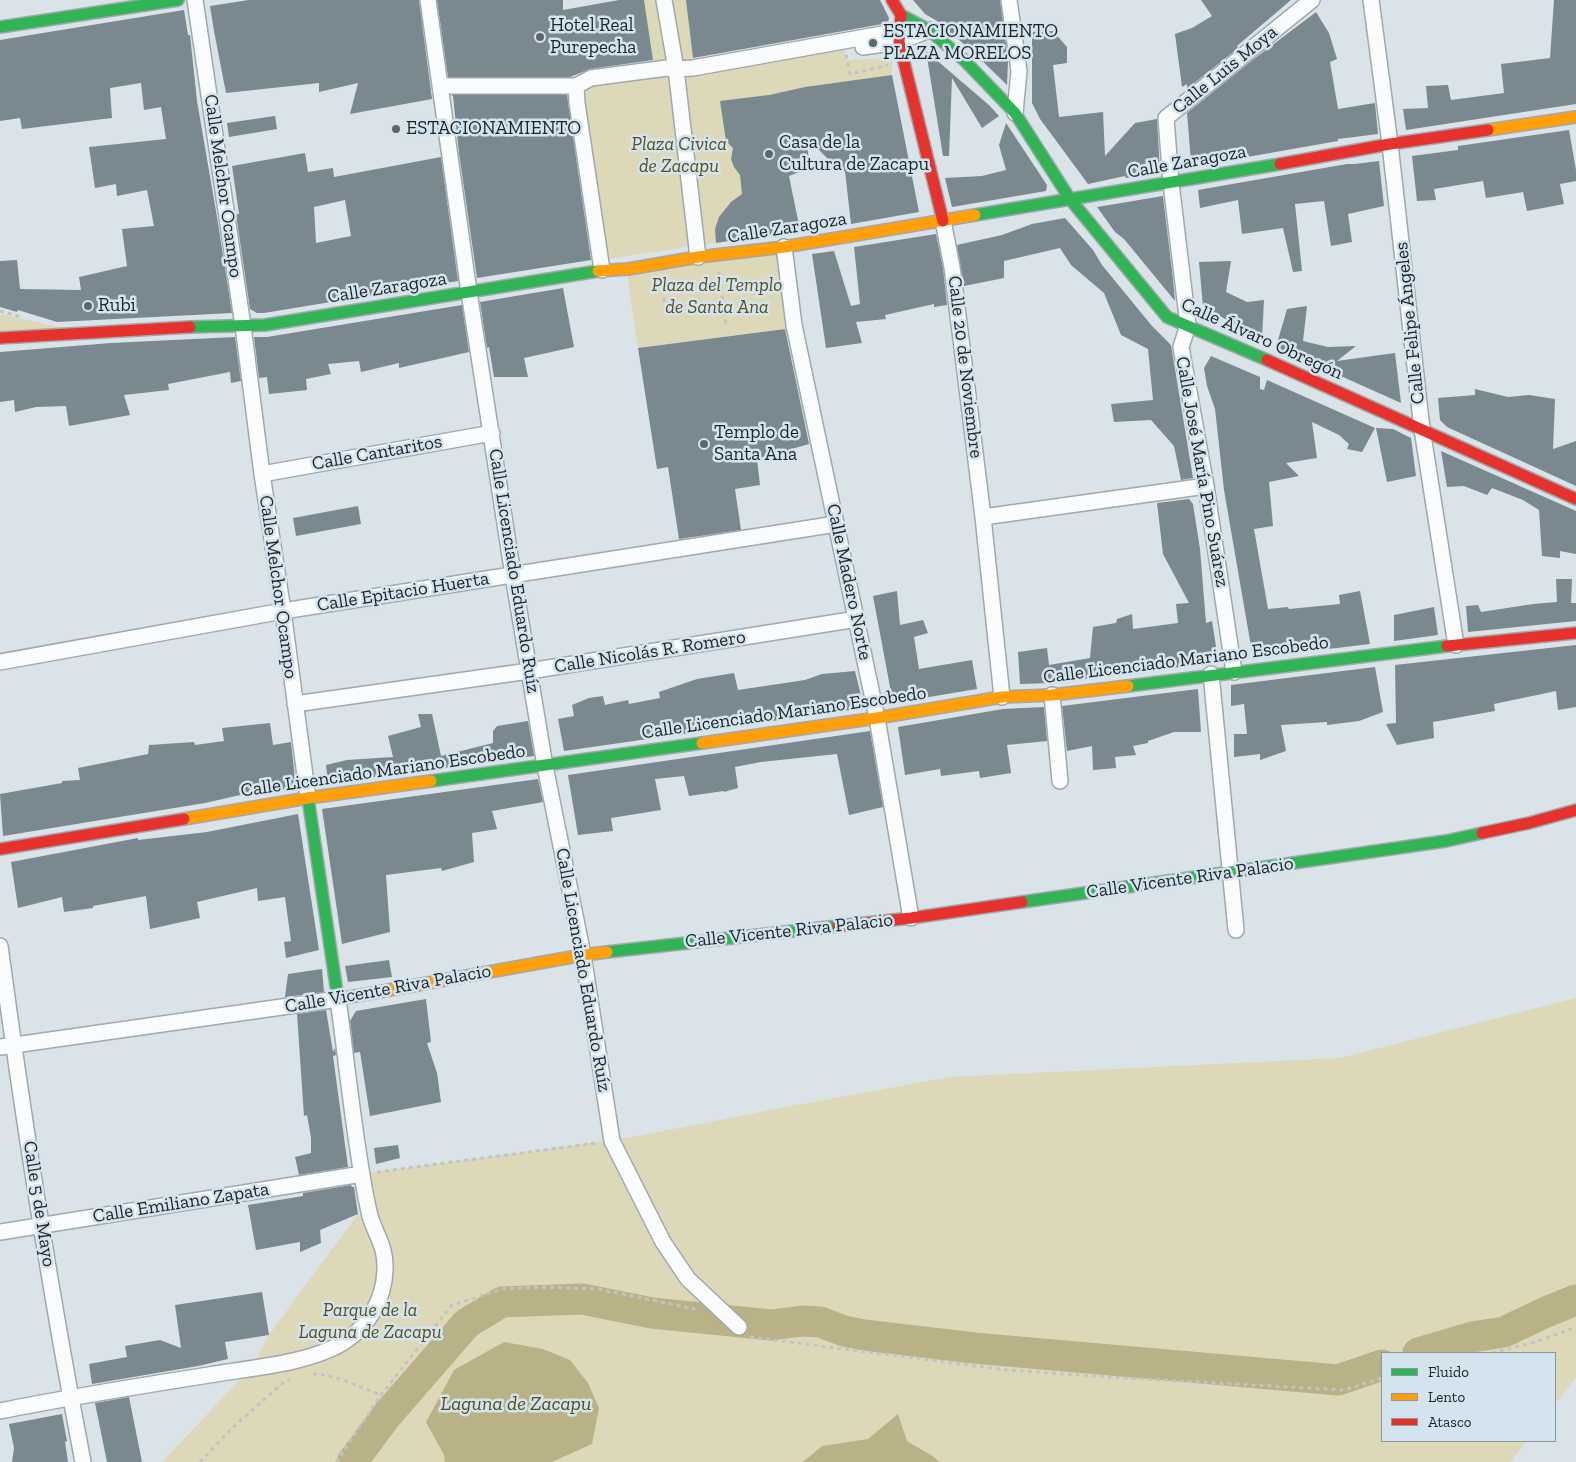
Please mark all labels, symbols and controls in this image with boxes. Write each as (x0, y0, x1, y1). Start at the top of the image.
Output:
place label: Hotel Real Purepecha (550, 15, 636, 59)
place label: ESTACIONAMIENTO PLAZA MORELOS (883, 21, 1058, 65)
street label: Calle Luis Moya (1168, 21, 1282, 119)
marker: Hotel Real Purepecha (534, 31, 546, 43)
marker: ESTACIONAMIENTO PLAZA MORELOS (867, 37, 879, 49)
street label: Calle Melchor Ocampo (199, 93, 247, 279)
place label: ESTACIONAMIENTO (406, 118, 581, 140)
marker: ESTACIONAMIENTO (390, 123, 402, 135)
place label: Casa de la Cultura de Zacapu (779, 132, 929, 176)
park label: Plaza Civica de Zacapu (631, 134, 727, 178)
street label: Calle Zaragoza (1126, 140, 1248, 184)
marker: Casa de la Cultura de Zacapu (763, 148, 775, 160)
street label: Calle Zaragoza (726, 207, 848, 249)
street label: Calle Felipe Ángeles (1390, 241, 1430, 405)
street label: Calle Zaragoza (326, 267, 448, 309)
street label: Calle 20 de Noviembre (942, 274, 988, 460)
park label: Plaza del Templo de Santa Ana (652, 275, 782, 319)
street label: Calle Álvaro Obregón (1178, 293, 1346, 385)
place label: Rubi (98, 295, 136, 317)
marker: Rubi (82, 300, 94, 312)
street label: Calle José María Pino Suárez (1170, 355, 1234, 589)
place label: Templo de Santa Ana (714, 422, 799, 466)
street label: Calle Cantaritos (310, 430, 444, 476)
marker: Templo de Santa Ana (698, 438, 710, 450)
street label: Calle Licenciado Eduardo Ruíz (483, 447, 545, 695)
street label: Calle Melchor Ocampo (254, 494, 302, 680)
street label: Calle Madero Norte (821, 502, 877, 662)
street label: Calle Epitacio Huerta (315, 567, 491, 617)
street label: Calle Nicolás R. Romero (553, 626, 747, 678)
street label: Calle Licenciado Mariano Escobedo (1042, 631, 1330, 689)
street label: Calle Licenciado Mariano Escobedo (640, 682, 928, 744)
street label: Calle Licenciado Mariano Escobedo (239, 740, 527, 802)
street label: Calle Licenciado Eduardo Ruíz (550, 846, 616, 1094)
street label: Calle Vicente Riva Palacio (1085, 852, 1295, 904)
street label: Calle Vicente Riva Palacio (684, 909, 894, 953)
street label: Calle Vicente Riva Palacio (283, 960, 493, 1018)
street label: Calle 5 de Mayo (18, 1139, 60, 1269)
street label: Calle Emiliano Zapata (91, 1178, 271, 1228)
park label: Parque de la Laguna de Zacapu (298, 1300, 442, 1344)
legend (1381, 1352, 1556, 1442)
text: Fluido (1428, 1363, 1469, 1381)
text: Lento (1428, 1388, 1465, 1406)
water label: Laguna de Zacapu (441, 1392, 591, 1416)
text: Atasco (1428, 1413, 1472, 1431)

